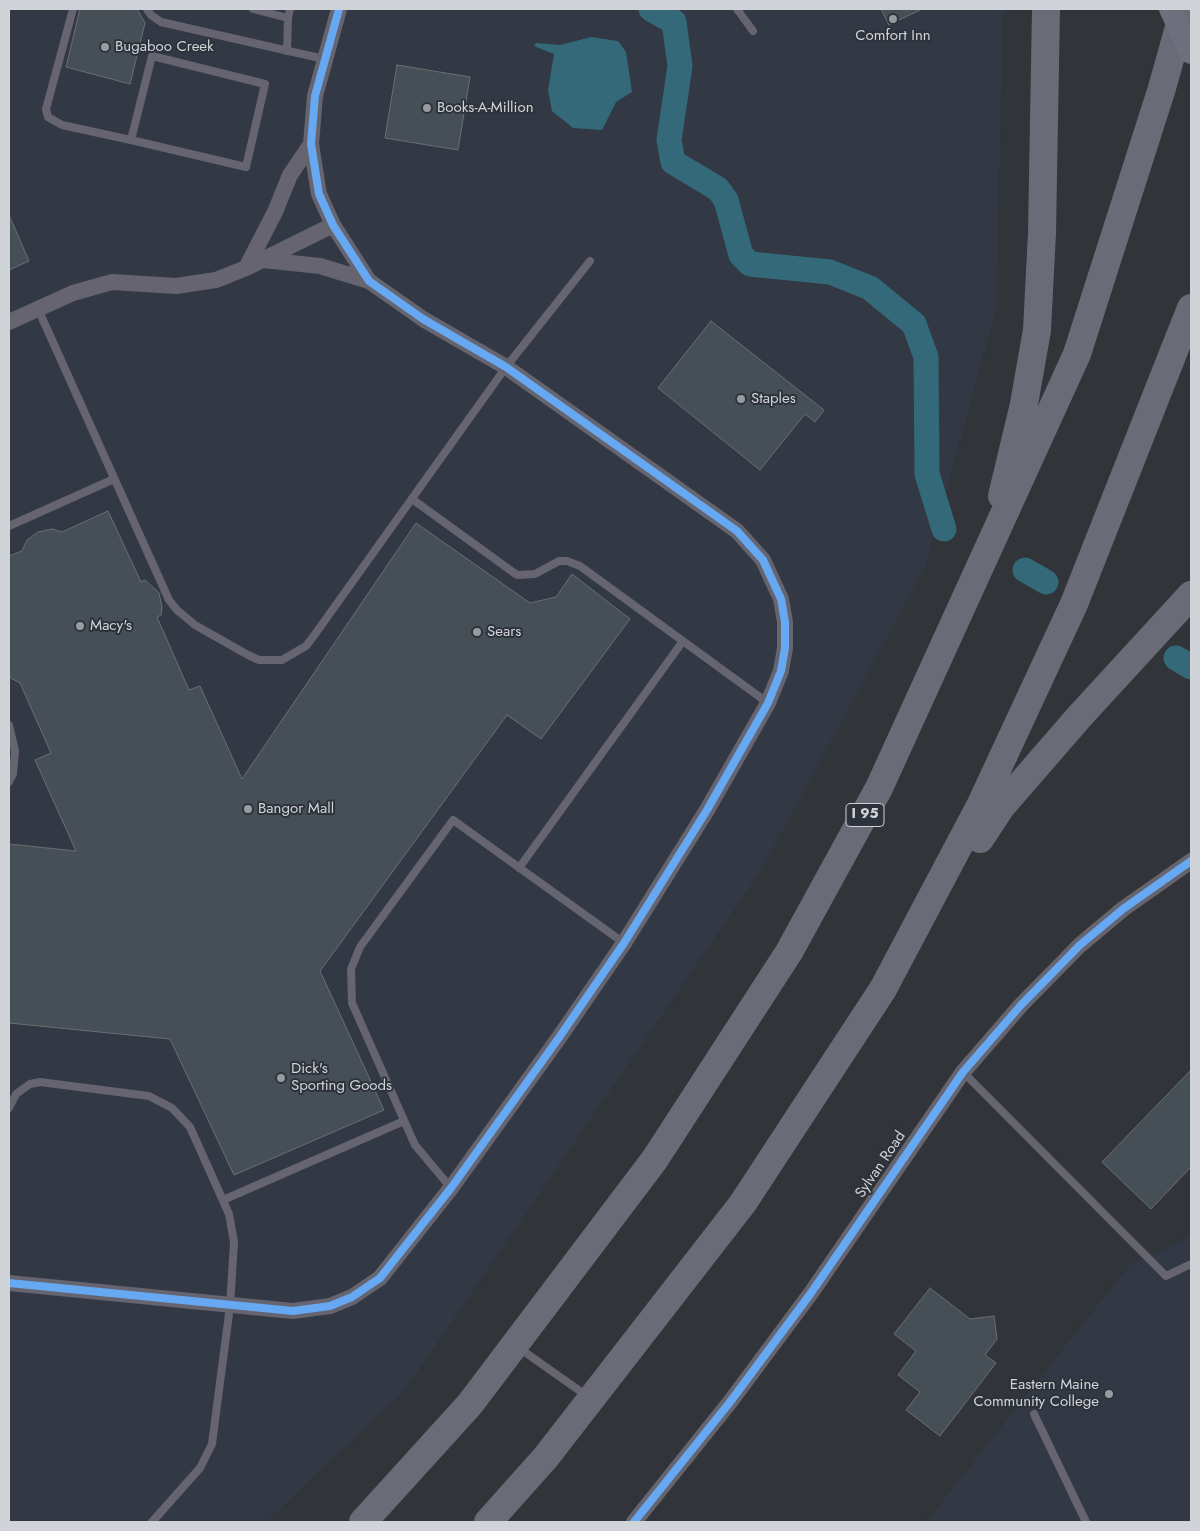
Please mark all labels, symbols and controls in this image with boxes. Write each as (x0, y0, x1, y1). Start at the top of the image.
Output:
marker: Comfort Inn (887, 13, 899, 25)
place label: Comfort Inn (855, 27, 931, 45)
place label: Bugaboo Creek (115, 38, 214, 56)
marker: Bugaboo Creek (99, 41, 111, 53)
place label: Books-A-Million (437, 99, 534, 117)
marker: Books-A-Million (421, 102, 433, 114)
place label: Staples (751, 390, 796, 408)
marker: Staples (735, 393, 747, 405)
place label: Macy's (90, 617, 132, 635)
marker: Macy's (74, 620, 86, 632)
place label: Sears (487, 623, 521, 641)
marker: Sears (471, 626, 483, 638)
place label: Bangor Mall (258, 800, 334, 818)
marker: Bangor Mall (242, 803, 254, 815)
road number: I 95 (846, 804, 884, 826)
place label: Dick's Sporting Goods (291, 1060, 392, 1095)
marker: Dick's Sporting Goods (275, 1072, 287, 1084)
street label: Sylvan Road (852, 1128, 910, 1202)
place label: Eastern Maine Community College (973, 1376, 1099, 1411)
marker: Eastern Maine Community College (1103, 1388, 1115, 1400)

